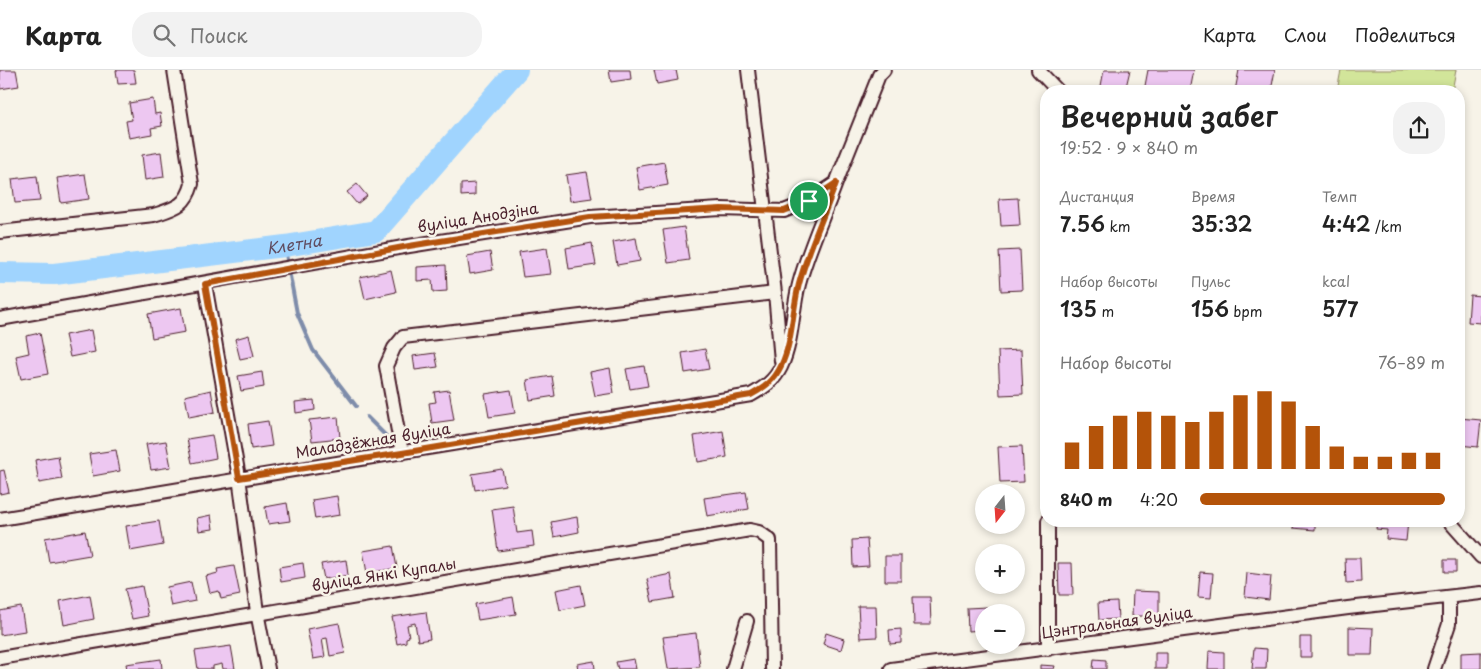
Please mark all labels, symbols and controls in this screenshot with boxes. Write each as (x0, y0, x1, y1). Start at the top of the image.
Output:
search box (132, 12, 482, 57)
text: Карта (25, 17, 102, 53)
icon: search (150, 21, 178, 49)
text: Поиск (190, 21, 248, 49)
text: Карта (1203, 21, 1256, 48)
text: Слои (1284, 21, 1327, 48)
text: Поделиться (1355, 21, 1456, 48)
text: Вечерний забег (1060, 94, 1278, 137)
button: share (1393, 102, 1445, 154)
text: 19:52 · 9 × 840 m (1060, 135, 1198, 159)
pin (788, 180, 830, 222)
text: Дистанция (1060, 186, 1134, 207)
text: Время (1191, 186, 1236, 207)
text: Темп (1322, 186, 1357, 207)
icon: arrive (795, 187, 823, 215)
street label: вуліца Анодзіна (416, 196, 540, 237)
text: 7.56 (1060, 207, 1105, 239)
text: 35:32 (1191, 207, 1252, 239)
text: 4:42 (1322, 207, 1371, 239)
text: km (1105, 216, 1131, 237)
text: /km (1371, 216, 1402, 237)
water label: Клетна (265, 227, 324, 259)
text: Набор высоты (1060, 271, 1158, 292)
text: Пульс (1191, 271, 1231, 292)
text: kcal (1322, 271, 1350, 292)
text: 135 (1060, 292, 1097, 324)
text: 156 (1191, 292, 1229, 324)
text: 577 (1322, 292, 1358, 324)
text: m (1097, 301, 1114, 322)
text: bpm (1229, 301, 1263, 322)
text: Набор высоты (1060, 350, 1172, 374)
text: 76–89 m (1378, 350, 1445, 374)
street label: Маладзёжная вуліца (294, 416, 453, 463)
north arrow (975, 484, 1025, 534)
map controls (975, 484, 1025, 654)
text: 840 m (1060, 487, 1113, 511)
text: 4:20 (1140, 487, 1178, 511)
button: + (975, 544, 1025, 594)
street label: вуліца Янкі Купалы (310, 551, 458, 596)
street label: Цэнтральная вуліца (1040, 599, 1195, 644)
button: − (975, 604, 1025, 654)

